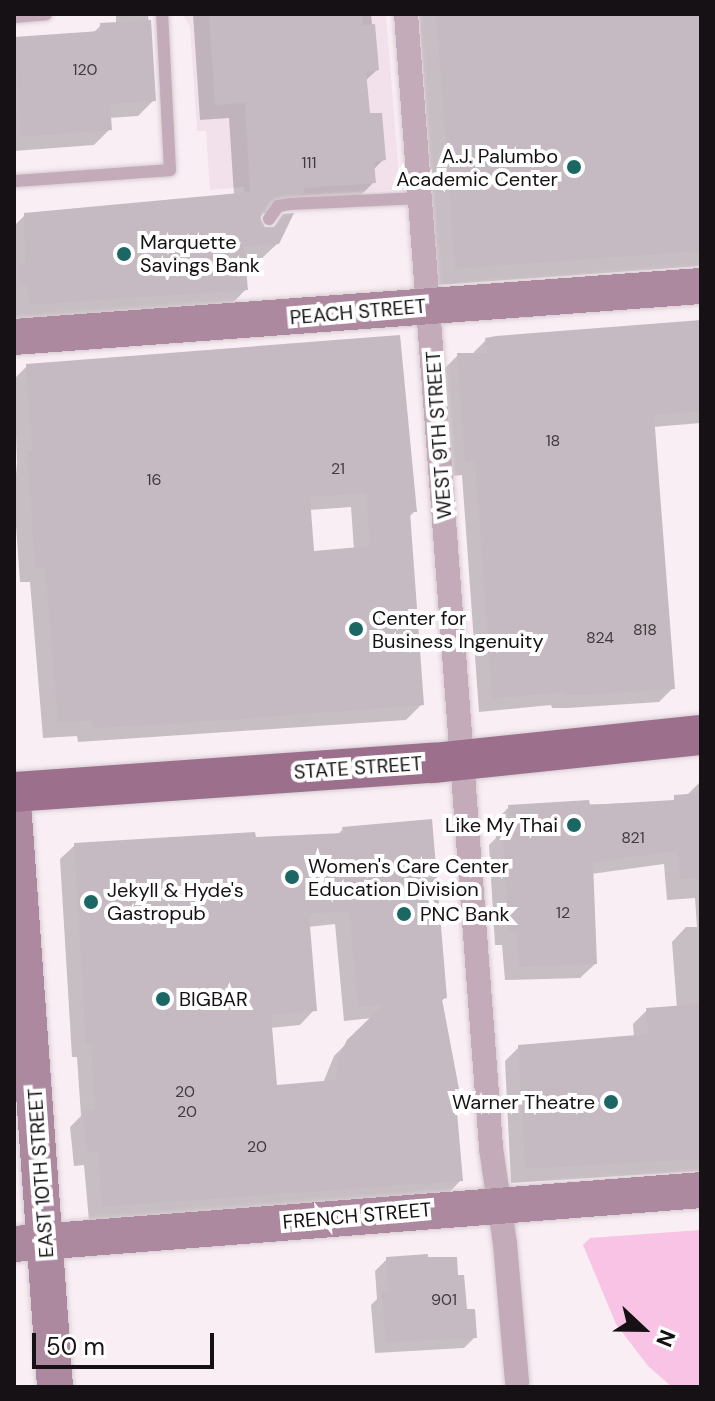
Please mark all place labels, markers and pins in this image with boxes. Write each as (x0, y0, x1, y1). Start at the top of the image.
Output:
place label: A.J. Palumbo Academic Center (396, 144, 558, 191)
marker: A.J. Palumbo Academic Center (565, 158, 583, 176)
place label: Marquette Savings Bank (140, 230, 260, 277)
marker: Marquette Savings Bank (115, 245, 133, 263)
place label: Center for Business Ingenuity (372, 606, 544, 653)
marker: Center for Business Ingenuity (347, 620, 365, 638)
place label: Like My Thai (445, 813, 558, 837)
marker: Like My Thai (565, 816, 583, 834)
place label: Women's Care Center Education Division (308, 854, 509, 901)
marker: Women's Care Center Education Division (283, 868, 301, 886)
place label: Jekyll & Hyde's Gastropub (107, 878, 244, 925)
marker: Jekyll & Hyde's Gastropub (82, 893, 100, 911)
place label: PNC Bank (420, 902, 510, 926)
marker: PNC Bank (395, 905, 413, 923)
place label: BIGBAR (179, 987, 248, 1011)
marker: BIGBAR (154, 990, 172, 1008)
place label: Warner Theatre (452, 1090, 595, 1114)
marker: Warner Theatre (602, 1093, 620, 1111)

